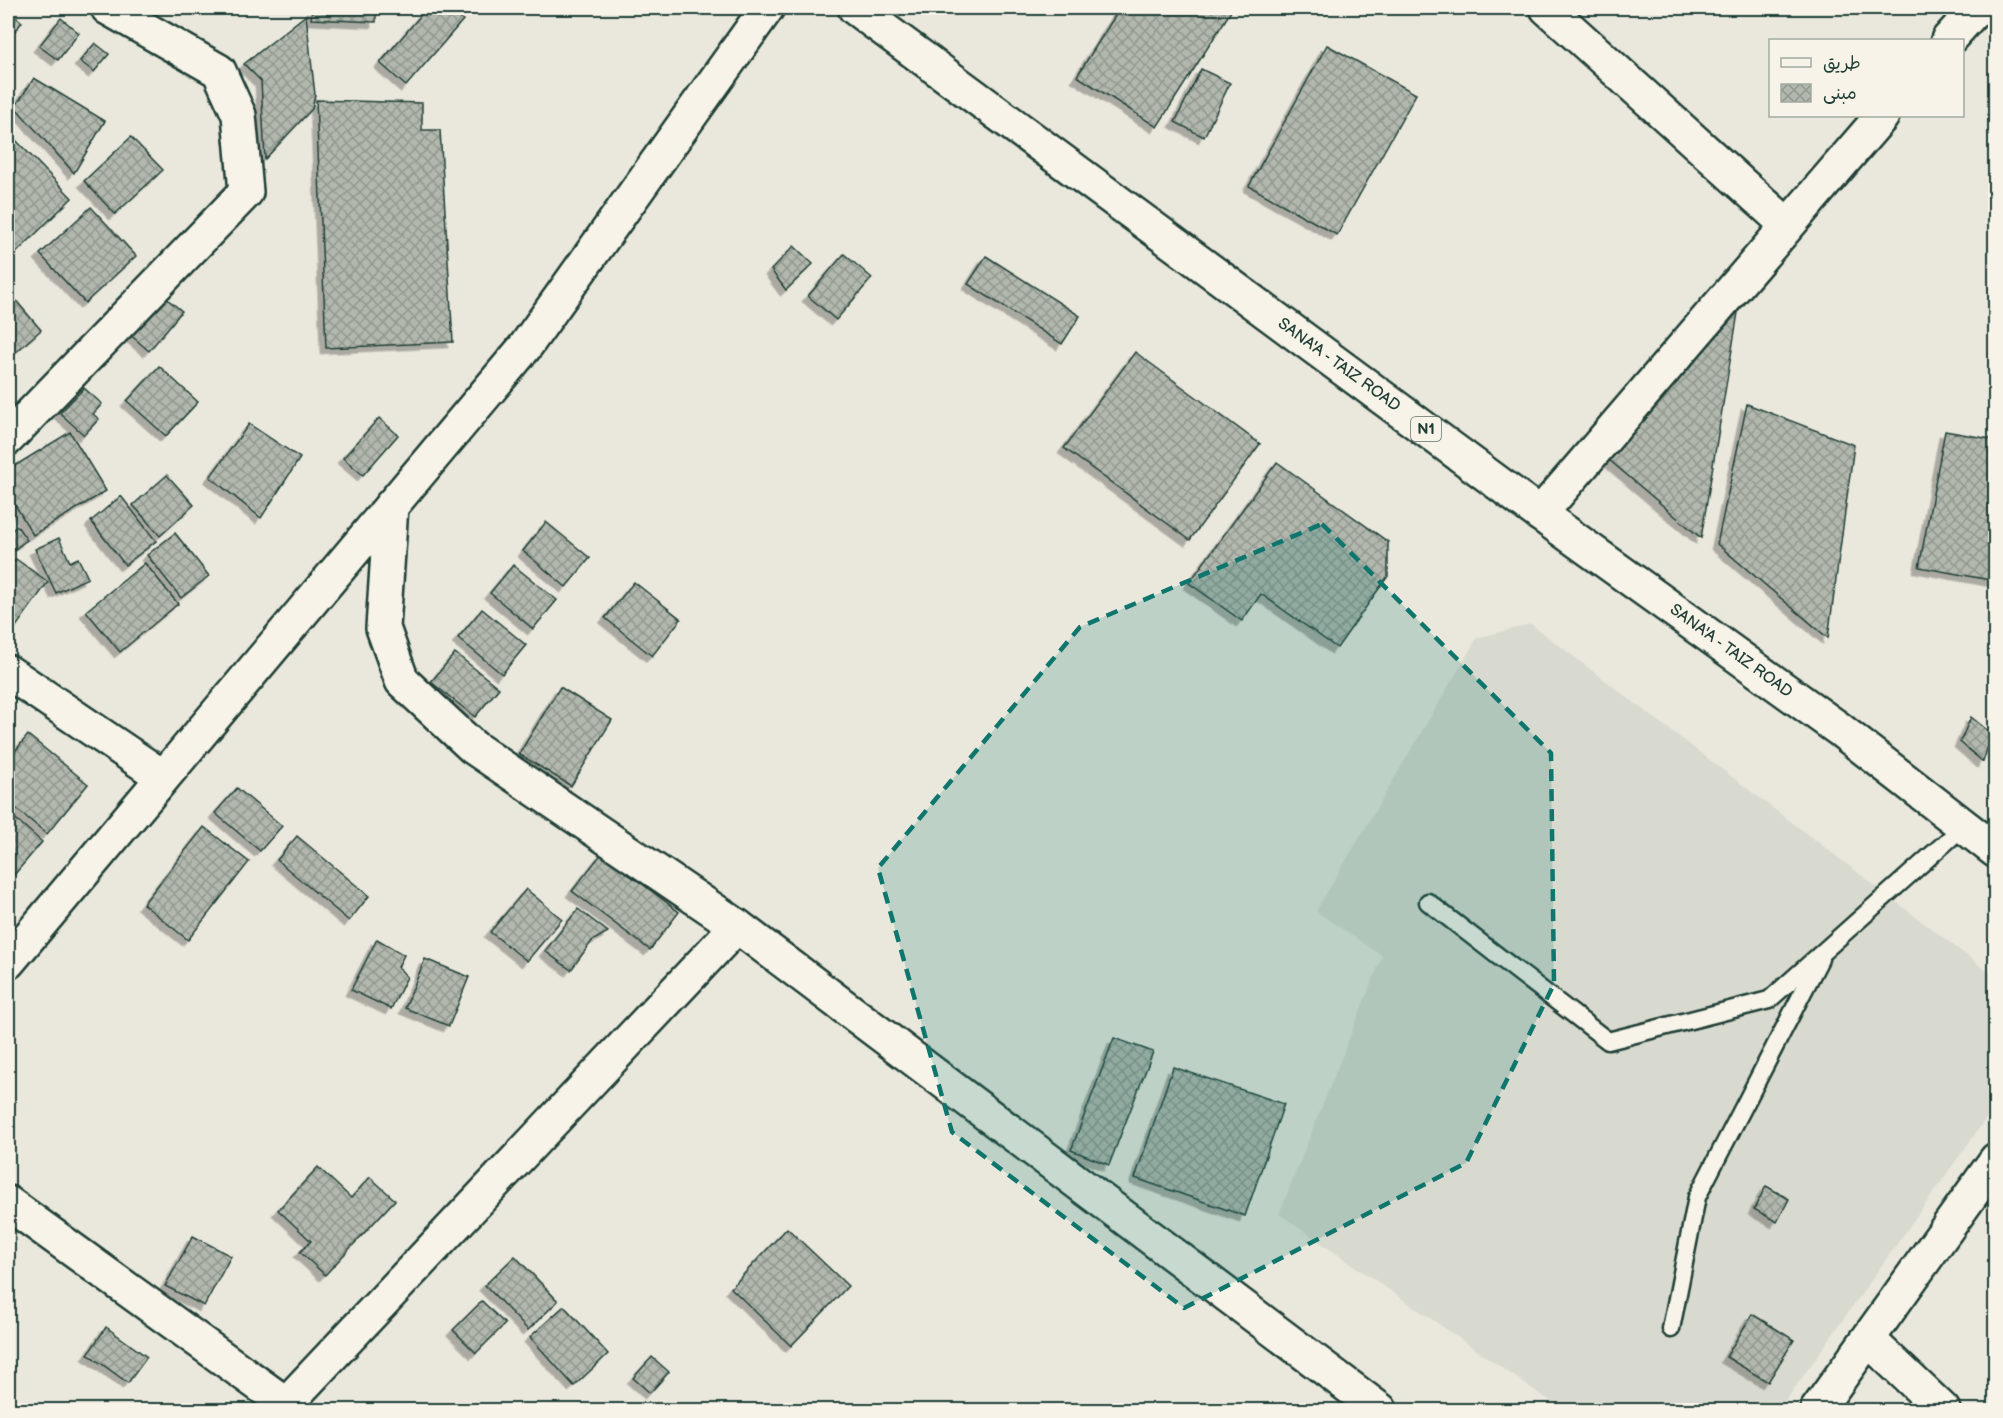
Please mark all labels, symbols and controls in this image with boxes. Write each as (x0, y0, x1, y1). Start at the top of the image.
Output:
legend (1769, 39, 1964, 117)
text: طريق (1823, 53, 1861, 74)
text: مبنى (1823, 83, 1857, 104)
street label: SANA'A - TAIZ ROAD (1274, 314, 1404, 416)
road number: N1 (1411, 417, 1441, 441)
street label: SANA'A - TAIZ ROAD (1666, 600, 1796, 702)

